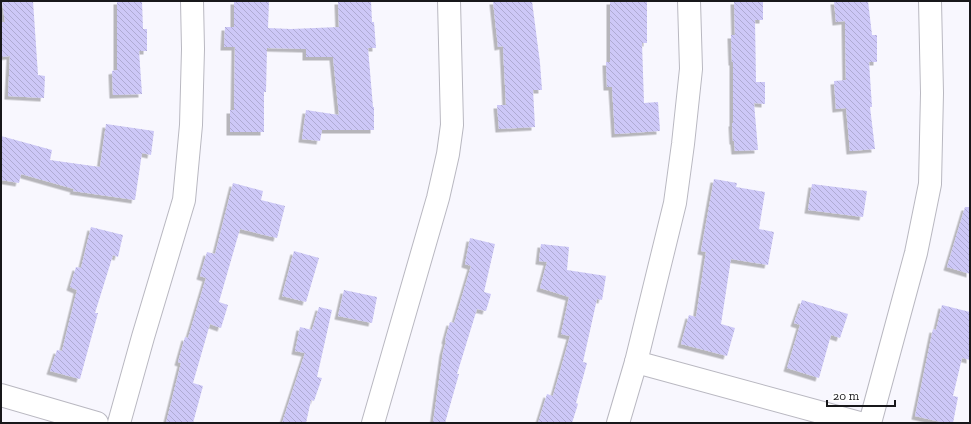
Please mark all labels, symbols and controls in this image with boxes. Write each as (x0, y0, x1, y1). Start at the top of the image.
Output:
scale bar (827, 382, 895, 408)
text: 20 m (833, 389, 860, 403)

